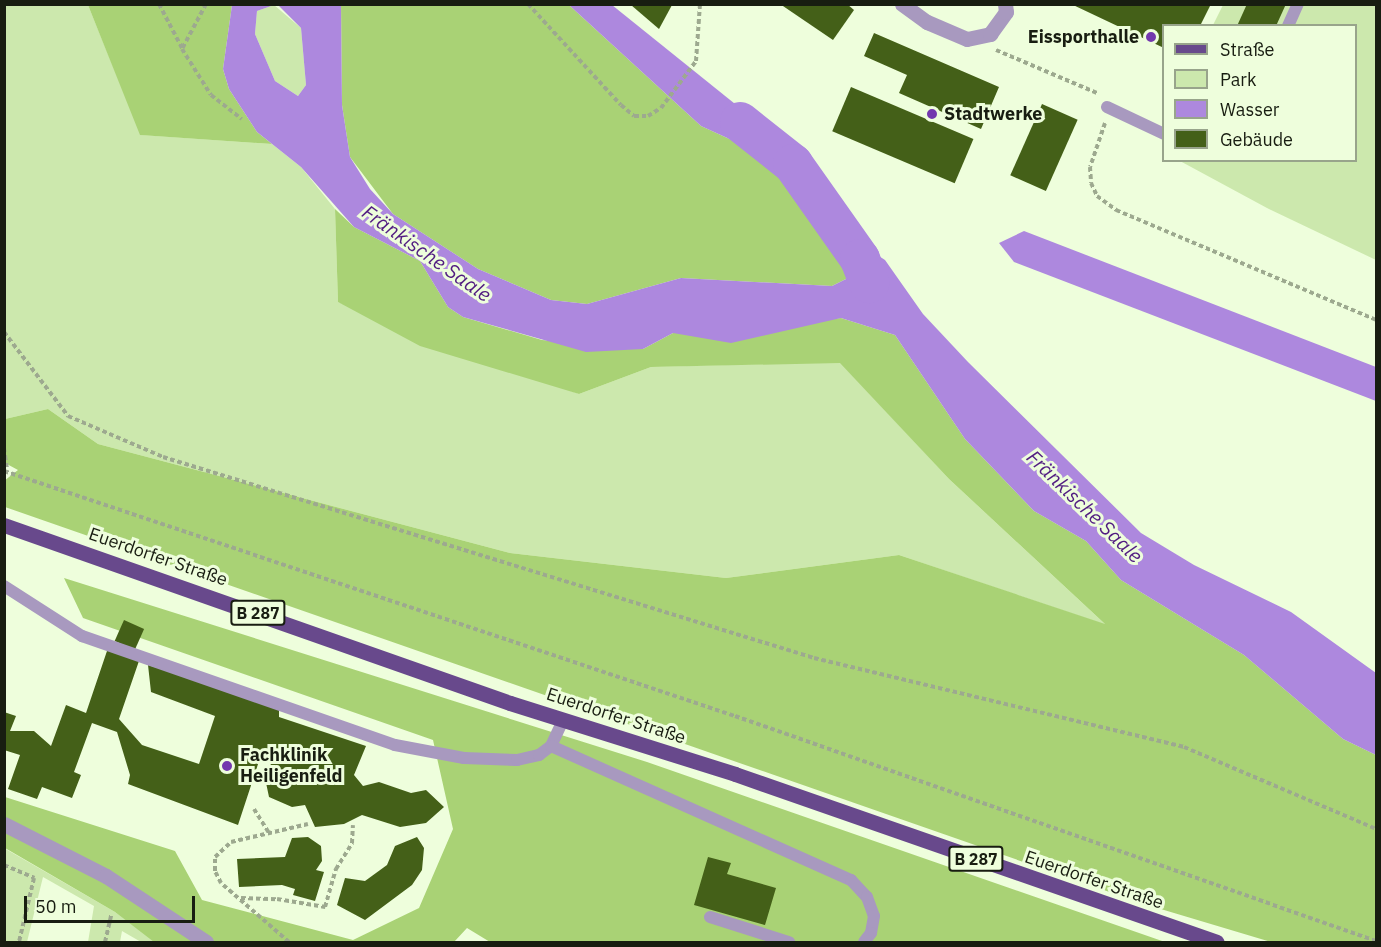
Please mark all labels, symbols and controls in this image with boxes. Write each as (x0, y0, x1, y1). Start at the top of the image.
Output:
legend (1162, 24, 1357, 162)
place label: Eissporthalle (1028, 26, 1139, 48)
marker: Eissporthalle (1144, 30, 1158, 44)
text: Straße (1220, 38, 1274, 61)
text: Park (1220, 68, 1256, 91)
text: Wasser (1220, 98, 1279, 121)
place label: Stadtwerke (944, 103, 1042, 125)
marker: Stadtwerke (925, 107, 939, 121)
text: Gebäude (1220, 128, 1293, 151)
water label: Fränkische Saale (358, 200, 496, 306)
water label: Fränkische Saale (1022, 445, 1148, 567)
street label: Euerdorfer Straße (86, 523, 230, 591)
road number: B 287 (230, 600, 286, 626)
street label: Euerdorfer Straße (544, 683, 688, 749)
place label: Fachklinik Heiligenfeld (240, 745, 343, 788)
marker: Fachklinik Heiligenfeld (218, 757, 236, 775)
road number: B 287 (948, 846, 1004, 872)
street label: Euerdorfer Straße (1022, 846, 1166, 914)
scale bar (27, 884, 198, 922)
text: 50 m (35, 895, 77, 918)

